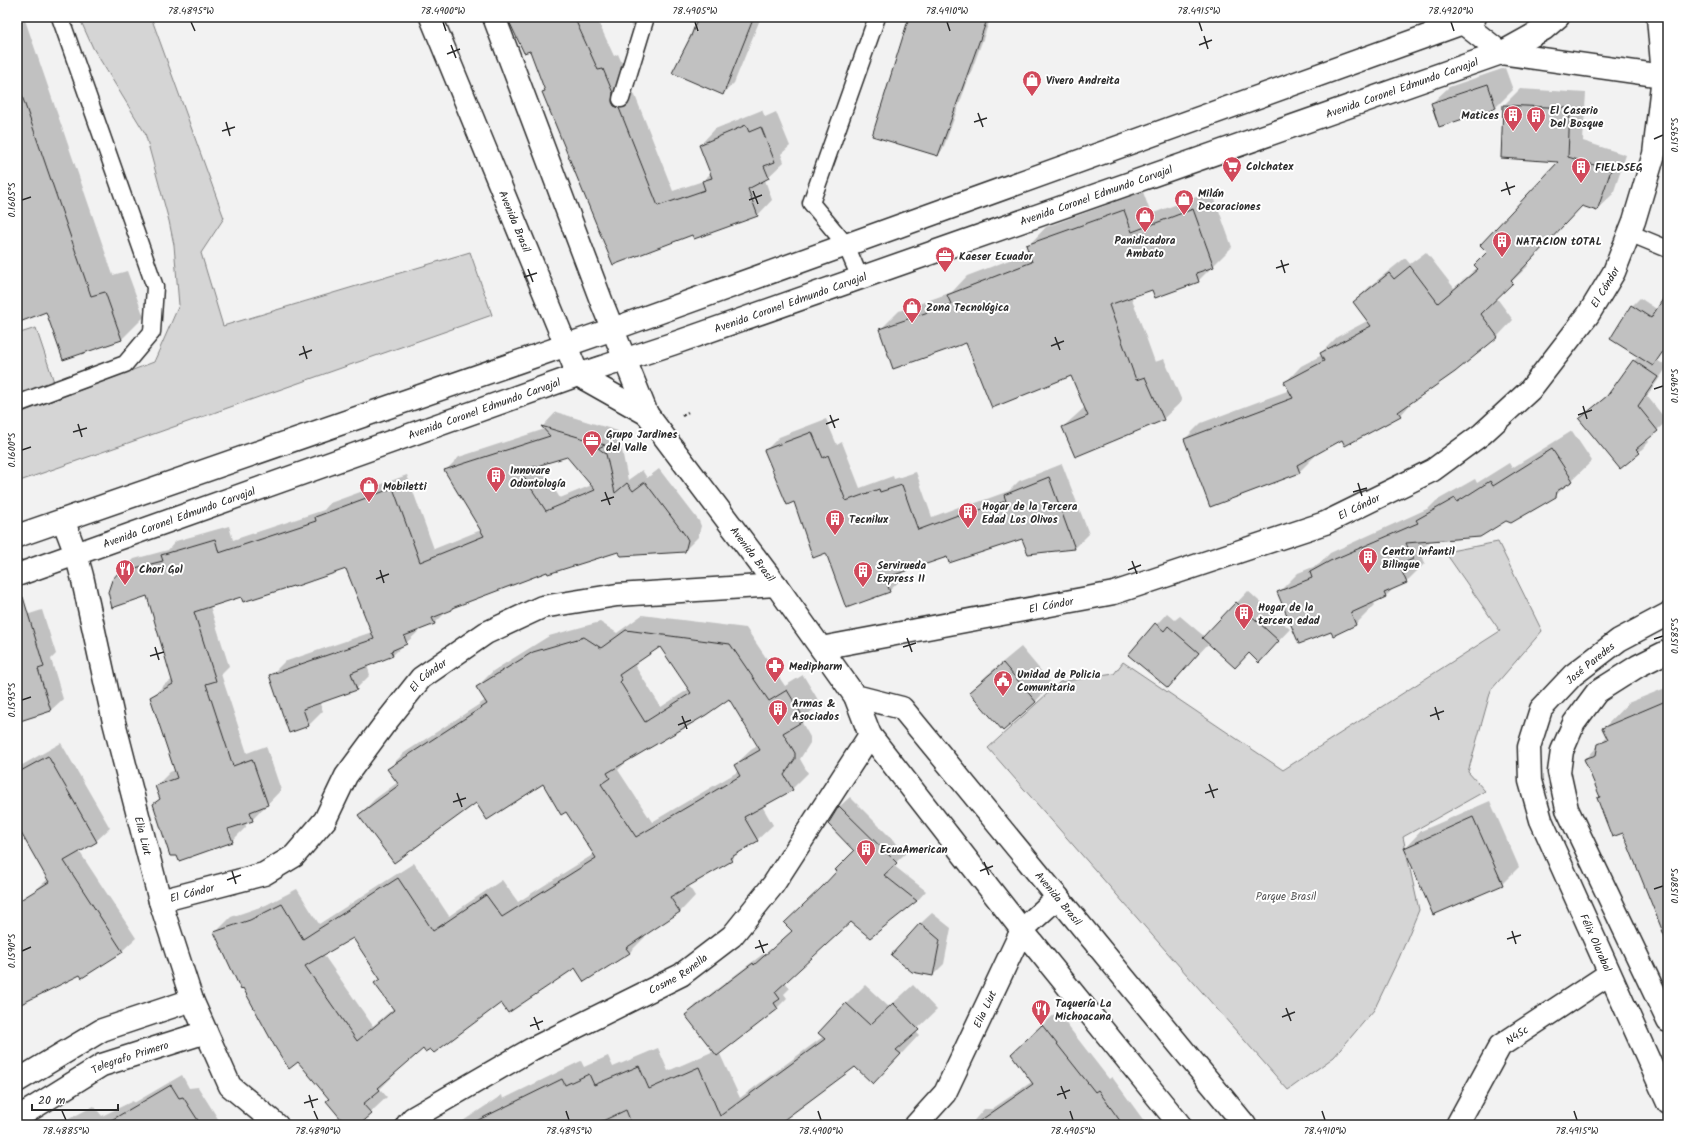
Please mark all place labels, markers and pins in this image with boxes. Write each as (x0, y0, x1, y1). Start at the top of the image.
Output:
shop icon: Vivero Andreita (1021, 69, 1043, 97)
place label: Vivero Andreita (1046, 72, 1120, 90)
place label: El Caserio Del Bosque (1550, 102, 1604, 133)
building icon: Matices (1502, 104, 1524, 132)
building icon: El Caserio Del Bosque (1525, 105, 1547, 133)
place label: Matices (1461, 107, 1500, 125)
supermarket icon: Colchatex (1221, 155, 1243, 183)
building icon: FIELDSEG (1570, 156, 1592, 184)
place label: Colchatex (1246, 158, 1294, 176)
place label: FIELDSEG (1595, 159, 1642, 177)
place label: Milán Decoraciones (1198, 185, 1261, 216)
shop icon: Milán Decoraciones (1173, 188, 1195, 216)
shop icon: Panidicadora Ambato (1134, 205, 1156, 233)
building icon: NATACION tOTAL (1491, 230, 1513, 258)
place label: Panidicadora Ambato (1115, 232, 1176, 263)
place label: NATACION tOTAL (1516, 233, 1602, 251)
office icon: Kaeser Ecuador (934, 245, 956, 273)
place label: Kaeser Ecuador (959, 248, 1034, 266)
shop icon: Zona Tecnológica (901, 296, 923, 324)
place label: Zona Tecnológica (926, 299, 1009, 317)
place label: Grupo Jardines del Valle (606, 426, 678, 457)
office icon: Grupo Jardines del Valle (581, 429, 603, 457)
place label: Innovare Odontología (510, 462, 566, 493)
building icon: Innovare Odontología (485, 465, 507, 493)
shop icon: Mobiletti (358, 475, 380, 503)
place label: Mobiletti (383, 478, 428, 496)
place label: Hogar de la Tercera Edad Los Olivos (982, 498, 1078, 529)
building icon: Hogar de la Tercera Edad Los Olivos (957, 501, 979, 529)
building icon: Tecnilux (824, 508, 846, 536)
place label: Tecnilux (849, 511, 889, 529)
place label: Centro infantil Bilingue (1382, 543, 1455, 574)
building icon: Centro infantil Bilingue (1357, 546, 1379, 574)
place label: Servirueda Express II (877, 557, 927, 588)
restaurant icon: Chori Gol (114, 558, 136, 586)
building icon: Servirueda Express II (852, 560, 874, 588)
place label: Chori Gol (139, 561, 183, 579)
place label: Hogar de la tercera edad (1258, 599, 1321, 630)
building icon: Hogar de la tercera edad (1233, 602, 1255, 630)
pharmacy icon: Medipharm (764, 655, 786, 683)
place label: Medipharm (789, 658, 842, 676)
place label: Unidad de Policia Comunitaria (1017, 666, 1101, 697)
public building icon: Unidad de Policia Comunitaria (992, 669, 1014, 697)
place label: Armas & Asociados (792, 695, 840, 726)
building icon: Armas & Asociados (767, 698, 789, 726)
building icon: EcuaAmerican (855, 838, 877, 866)
place label: EcuaAmerican (880, 841, 948, 859)
place label: Taquería La Michoacana (1055, 995, 1112, 1026)
restaurant icon: Taquería La Michoacana (1030, 998, 1052, 1026)

